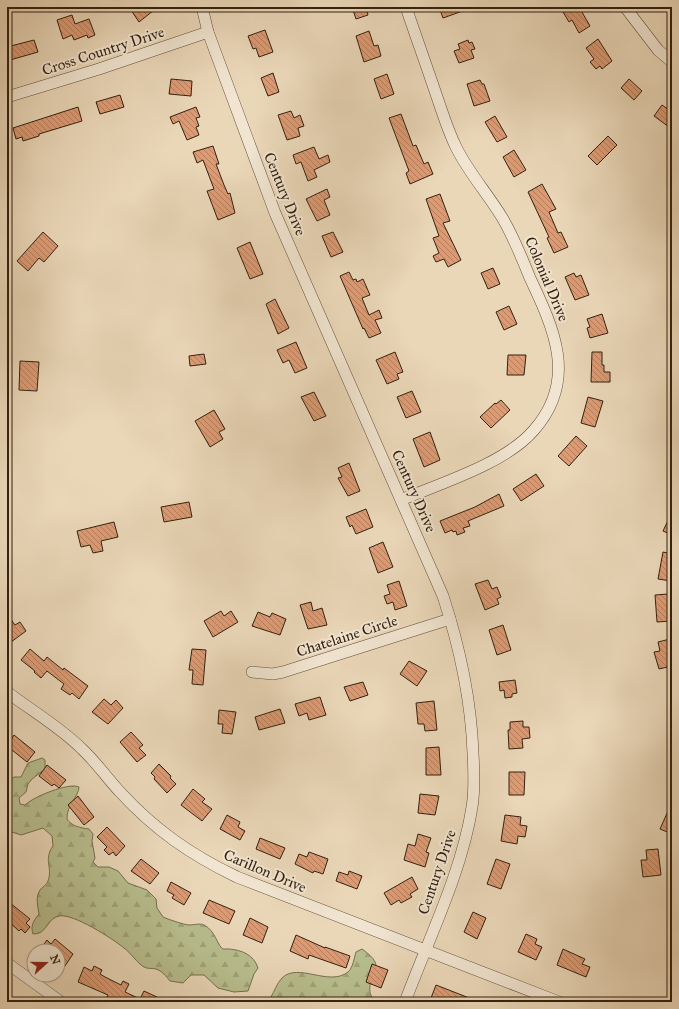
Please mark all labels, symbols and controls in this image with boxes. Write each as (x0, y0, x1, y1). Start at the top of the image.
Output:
street label: Cross Country Drive (40, 23, 166, 79)
street label: Century Drive (260, 150, 310, 238)
street label: Colonial Drive (521, 234, 573, 324)
street label: Century Drive (388, 447, 440, 535)
street label: Chatelaine Circle (294, 611, 400, 661)
street label: Century Drive (414, 827, 460, 917)
street label: Carillon Drive (221, 846, 309, 896)
north arrow (26, 943, 66, 983)
text: N (47, 953, 63, 967)

